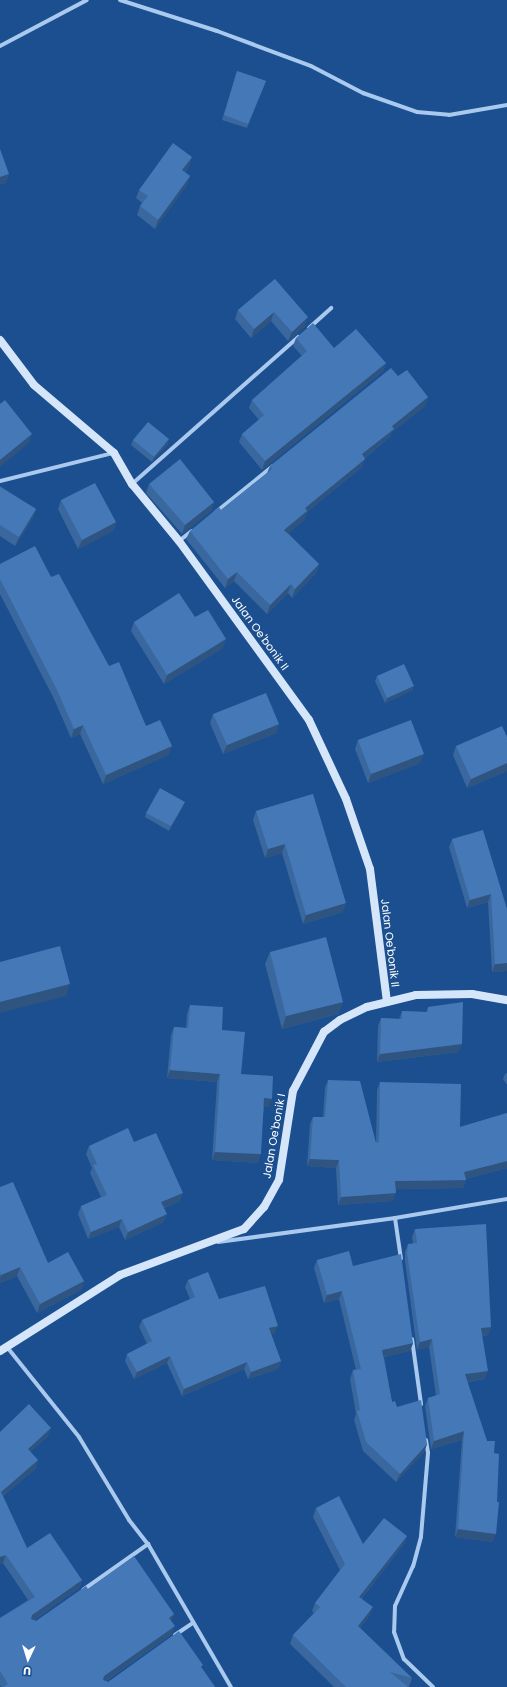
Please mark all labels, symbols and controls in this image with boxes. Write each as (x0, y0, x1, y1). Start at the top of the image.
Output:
street label: Jalan Oe'bonik II (229, 593, 291, 673)
street label: Jalan Oe'bonik II (378, 898, 402, 988)
street label: Jalan Oe'bonik I (260, 1092, 288, 1180)
north arrow (8, 1639, 48, 1679)
text: U (23, 1663, 32, 1679)

